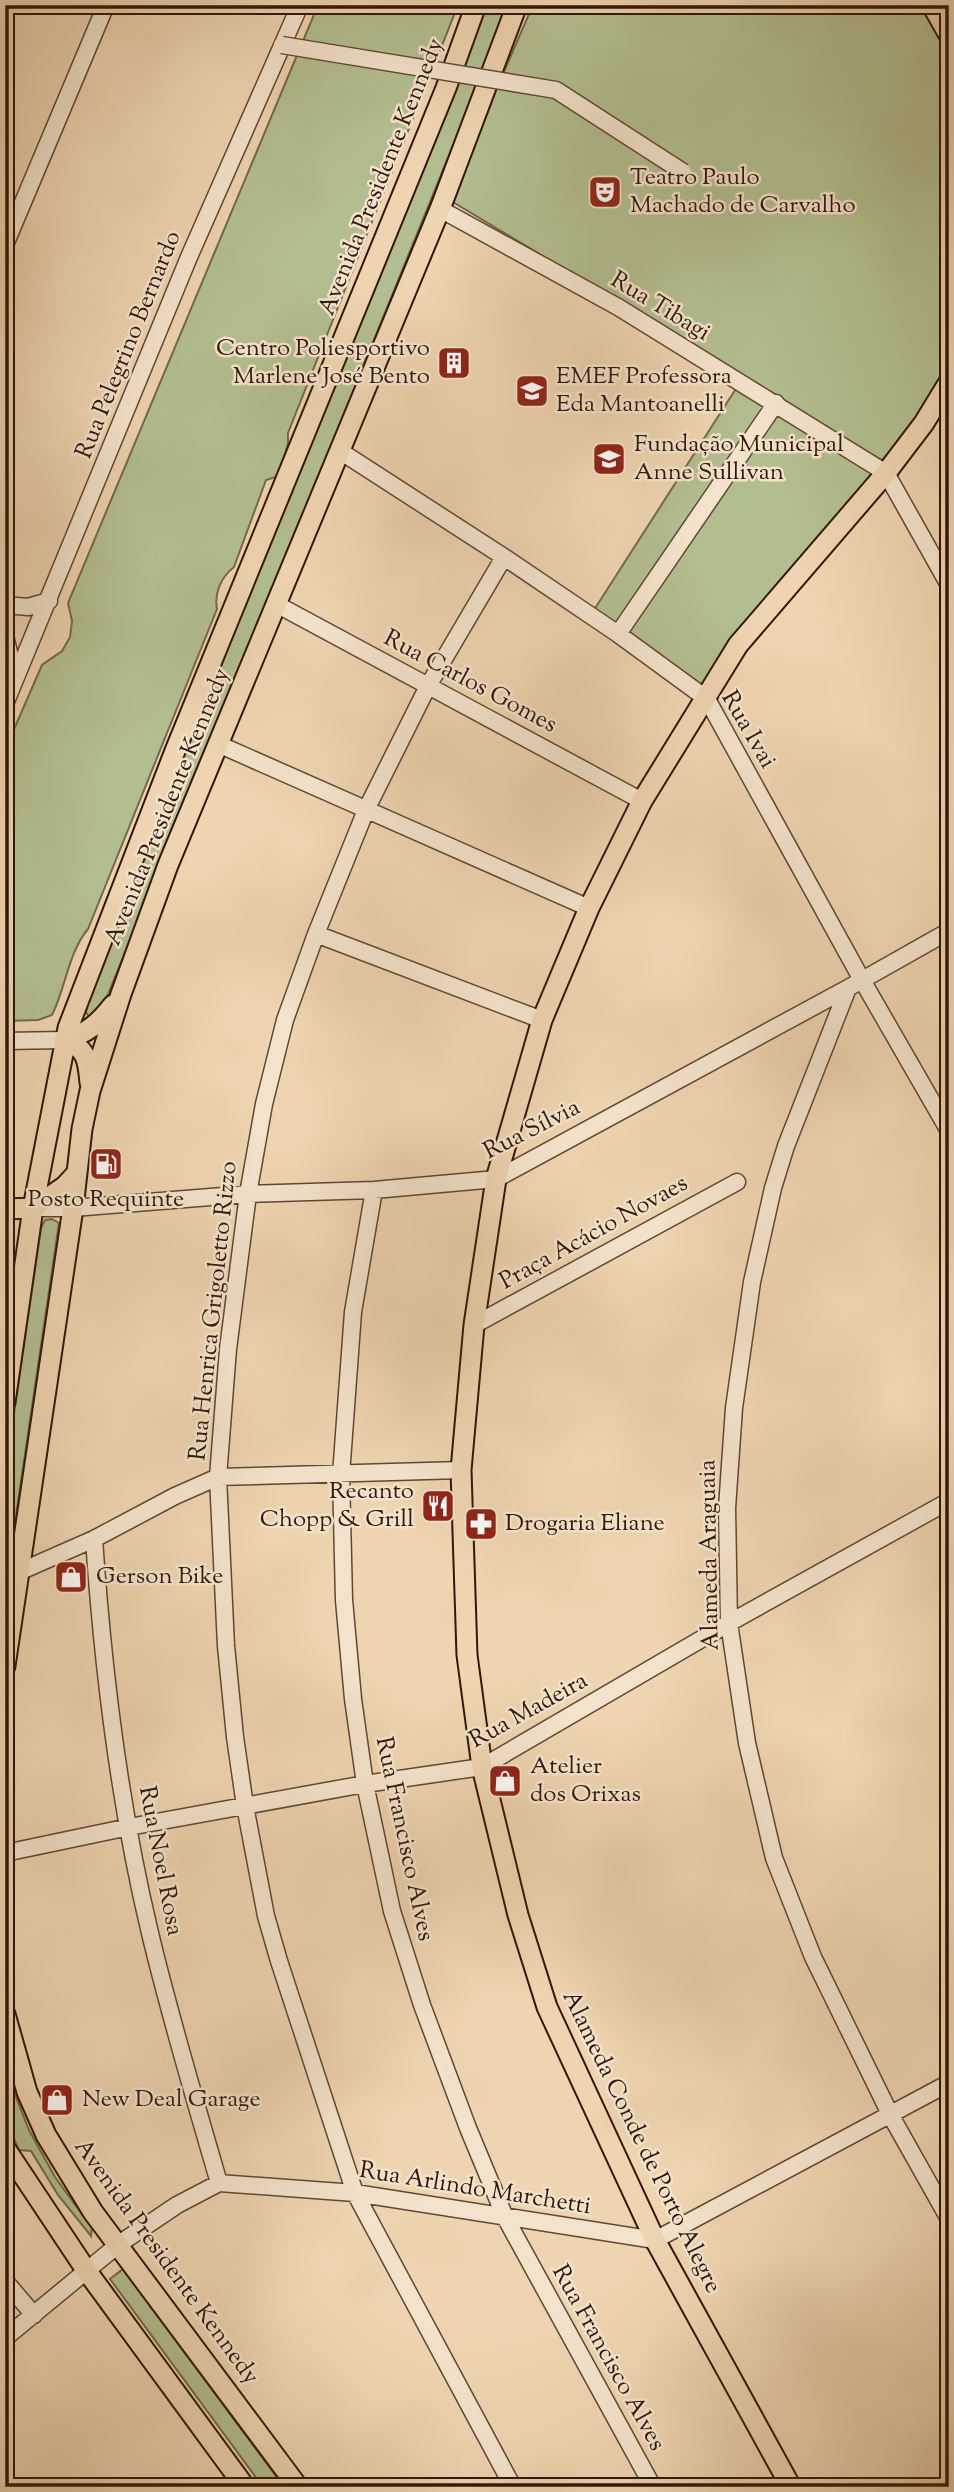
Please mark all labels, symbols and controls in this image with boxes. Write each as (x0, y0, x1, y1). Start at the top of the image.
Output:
street label: Avenida Presidente Kennedy (311, 33, 453, 321)
place label: Teatro Paulo Machado de Carvalho (630, 161, 856, 223)
theatre icon: Teatro Paulo Machado de Carvalho (586, 173, 624, 211)
street label: Rua Pelegrino Bernardo (68, 226, 190, 464)
street label: Rua Tibagi (604, 264, 717, 350)
place label: Centro Poliesportivo Marlene José Bento (216, 332, 430, 394)
building icon: Centro Poliesportivo Marlene José Bento (435, 344, 473, 382)
place label: EMEF Professora Eda Mantoanelli (556, 360, 732, 422)
school or university icon: EMEF Professora Eda Mantoanelli (513, 372, 551, 410)
place label: Fundação Municipal Anne Sullivan (634, 428, 844, 490)
school or university icon: Fundação Municipal Anne Sullivan (590, 440, 628, 478)
street label: Rua Carlos Gomes (377, 622, 563, 742)
street label: Avenida Presidente Kennedy (97, 663, 239, 951)
street label: Rua Ivai (712, 685, 784, 775)
street label: Rua Sílvia (478, 1091, 586, 1169)
fuel station icon: Posto Requinte (87, 1145, 125, 1183)
street label: Rua Henrica Grigoletto Rizzo (181, 1160, 247, 1462)
street label: Praça Acácio Novaes (494, 1167, 694, 1299)
place label: Posto Requinte (28, 1183, 184, 1217)
street label: Alameda Araguaia (691, 1459, 729, 1651)
place label: Recanto Chopp & Grill (260, 1475, 414, 1537)
restaurant icon: Recanto Chopp & Grill (419, 1487, 457, 1525)
pharmacy icon: Drogaria Eliane (462, 1505, 500, 1543)
place label: Drogaria Eliane (505, 1507, 665, 1541)
shop icon: Gerson Bike (52, 1558, 90, 1596)
place label: Gerson Bike (96, 1560, 223, 1594)
street label: Rua Madeira (464, 1664, 594, 1758)
street label: Rua Francisco Alves (366, 1734, 442, 1944)
place label: Atelier dos Orixas (530, 1750, 641, 1812)
shop icon: Atelier dos Orixas (486, 1762, 524, 1800)
street label: Rua Noel Rosa (129, 1783, 191, 1939)
street label: Alameda Conde de Porto Alegre (553, 1985, 729, 2299)
shop icon: New Deal Garage (38, 2081, 76, 2119)
place label: New Deal Garage (82, 2083, 261, 2117)
street label: Avenida Presidente Kennedy (65, 2132, 267, 2392)
street label: Rua Arlindo Marchetti (357, 2154, 593, 2224)
street label: Rua Francisco Alves (543, 2259, 673, 2457)

